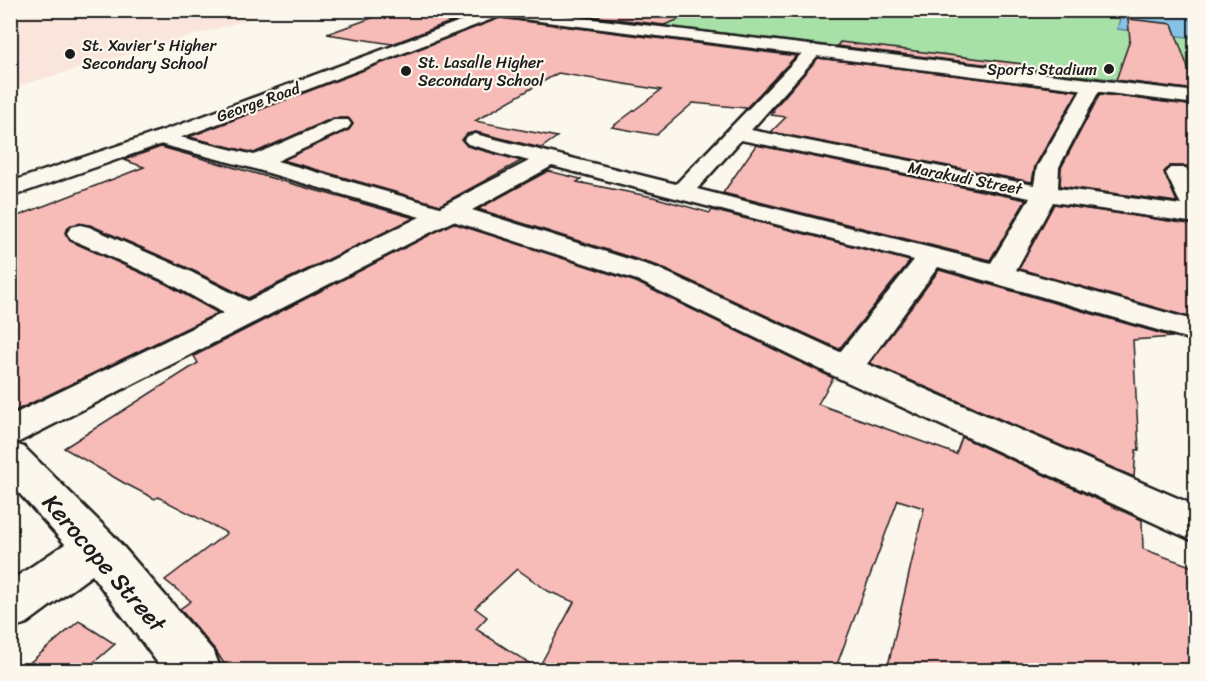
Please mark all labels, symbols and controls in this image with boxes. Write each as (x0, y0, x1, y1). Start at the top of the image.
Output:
place label: St. Xavier's Higher Secondary School (82, 31, 217, 78)
marker: St. Xavier's Higher Secondary School (63, 47, 77, 61)
place label: St. Lasalle Higher Secondary School (418, 48, 544, 95)
place label: Sports Stadium (987, 55, 1097, 84)
marker: Sports Stadium (1102, 62, 1116, 76)
marker: St. Lasalle Higher Secondary School (399, 64, 413, 78)
street label: George Road (212, 73, 305, 131)
street label: Marakudi Street (905, 153, 1025, 203)
street label: Kerocope Street (31, 484, 177, 643)

